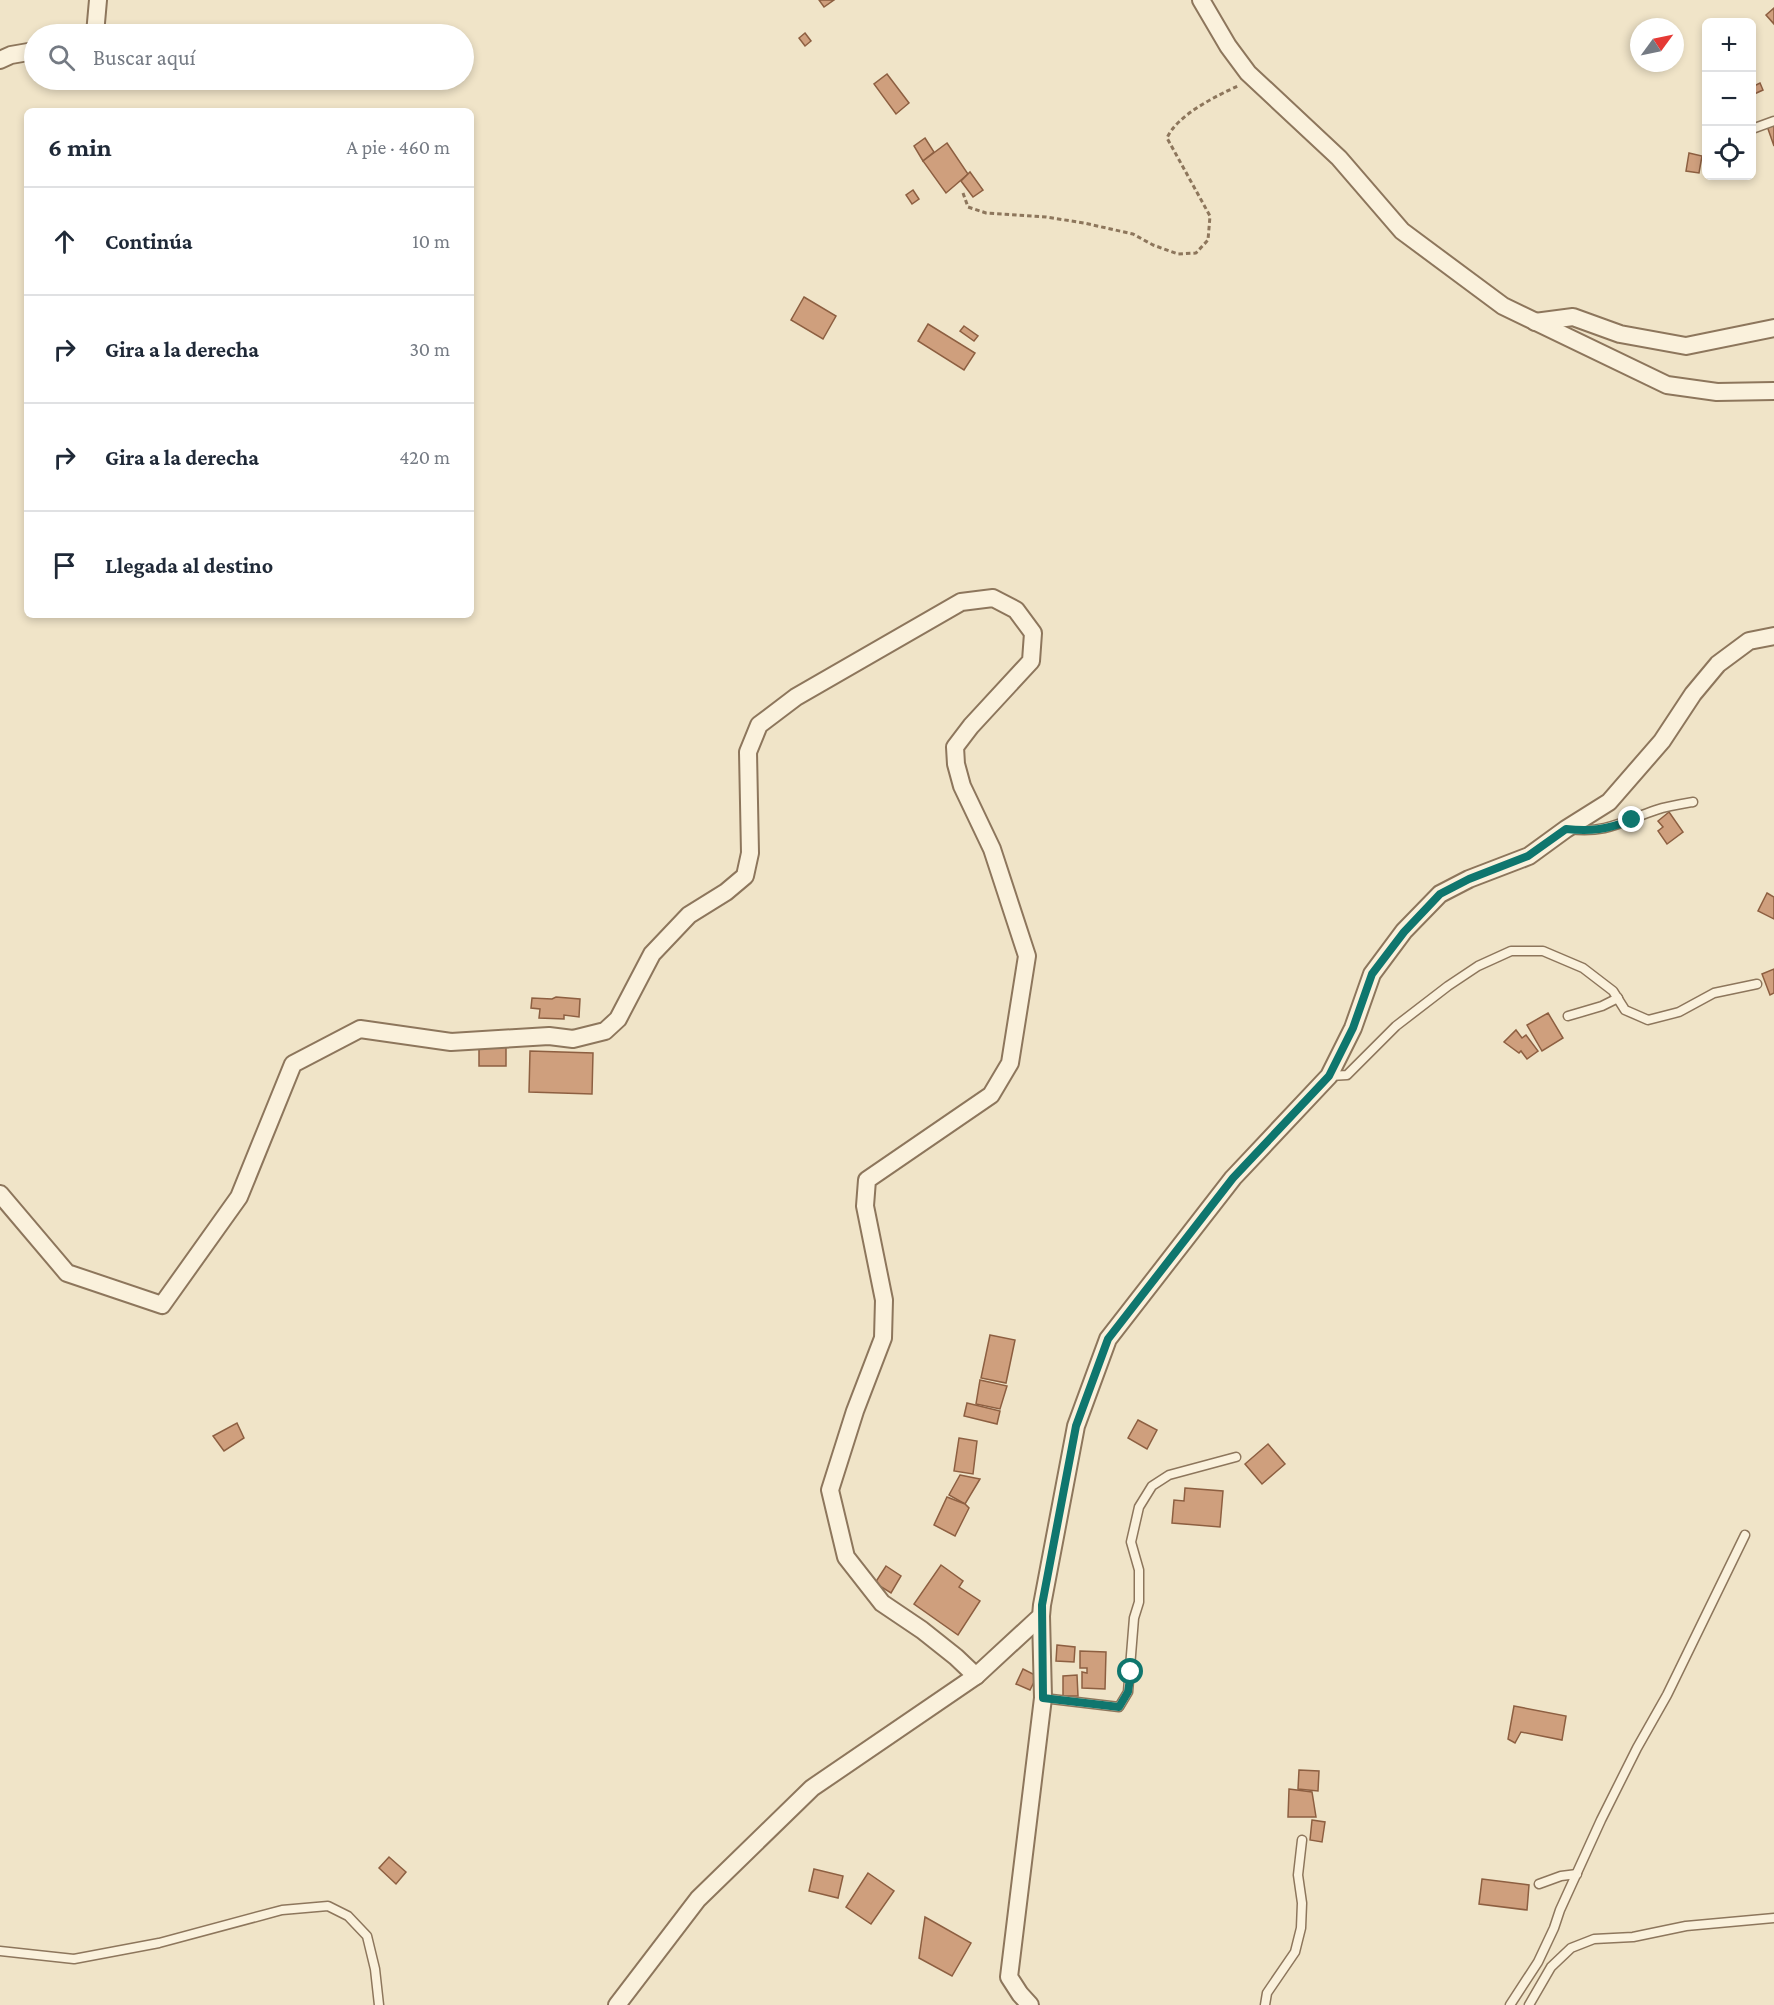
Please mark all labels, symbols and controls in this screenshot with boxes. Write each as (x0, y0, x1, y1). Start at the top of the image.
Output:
north arrow (1630, 18, 1684, 72)
map controls (1702, 18, 1756, 180)
button: + (1702, 18, 1756, 72)
search box (24, 24, 474, 90)
icon: search (45, 41, 78, 74)
text: Buscar aquí (93, 45, 195, 70)
button: − (1702, 72, 1756, 126)
button: locate (1702, 126, 1756, 180)
text: 6 min (48, 133, 112, 162)
text: A pie · 460 m (347, 136, 450, 158)
icon: ahead (48, 225, 81, 258)
text: Continúa (105, 229, 192, 254)
text: 10 m (412, 230, 450, 252)
icon: right (48, 333, 81, 366)
text: Gira a la derecha (105, 337, 259, 362)
text: 30 m (409, 338, 450, 360)
icon: right (48, 441, 81, 474)
text: Gira a la derecha (105, 445, 259, 470)
text: 420 m (399, 446, 450, 468)
icon: arrive (48, 549, 81, 582)
text: Llegada al destino (105, 553, 273, 578)
route end (1618, 806, 1644, 832)
route start (1117, 1658, 1143, 1684)

